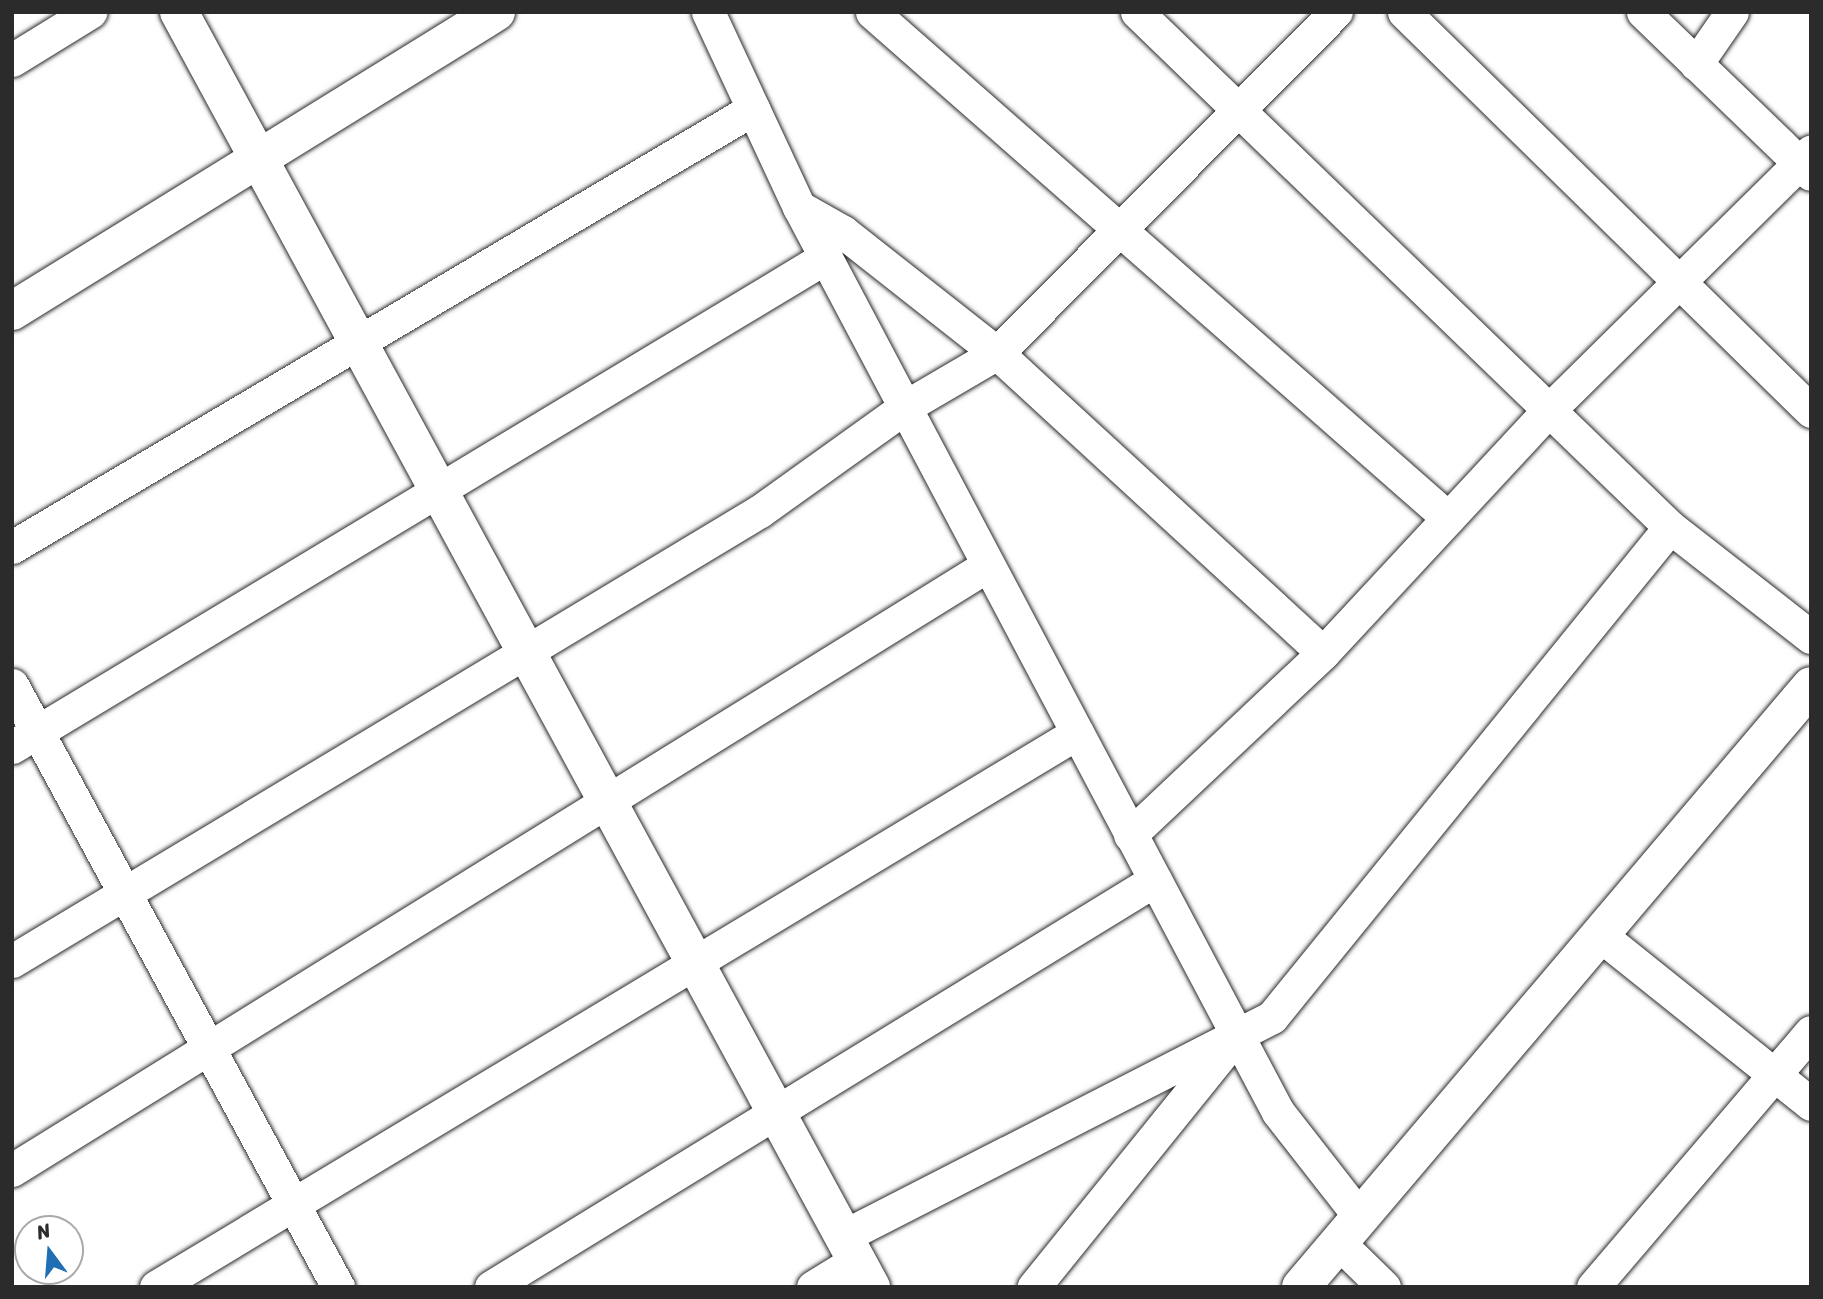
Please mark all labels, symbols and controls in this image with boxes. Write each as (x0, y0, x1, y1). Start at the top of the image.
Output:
text: N (33, 1214, 54, 1249)
north arrow (14, 1215, 84, 1285)

